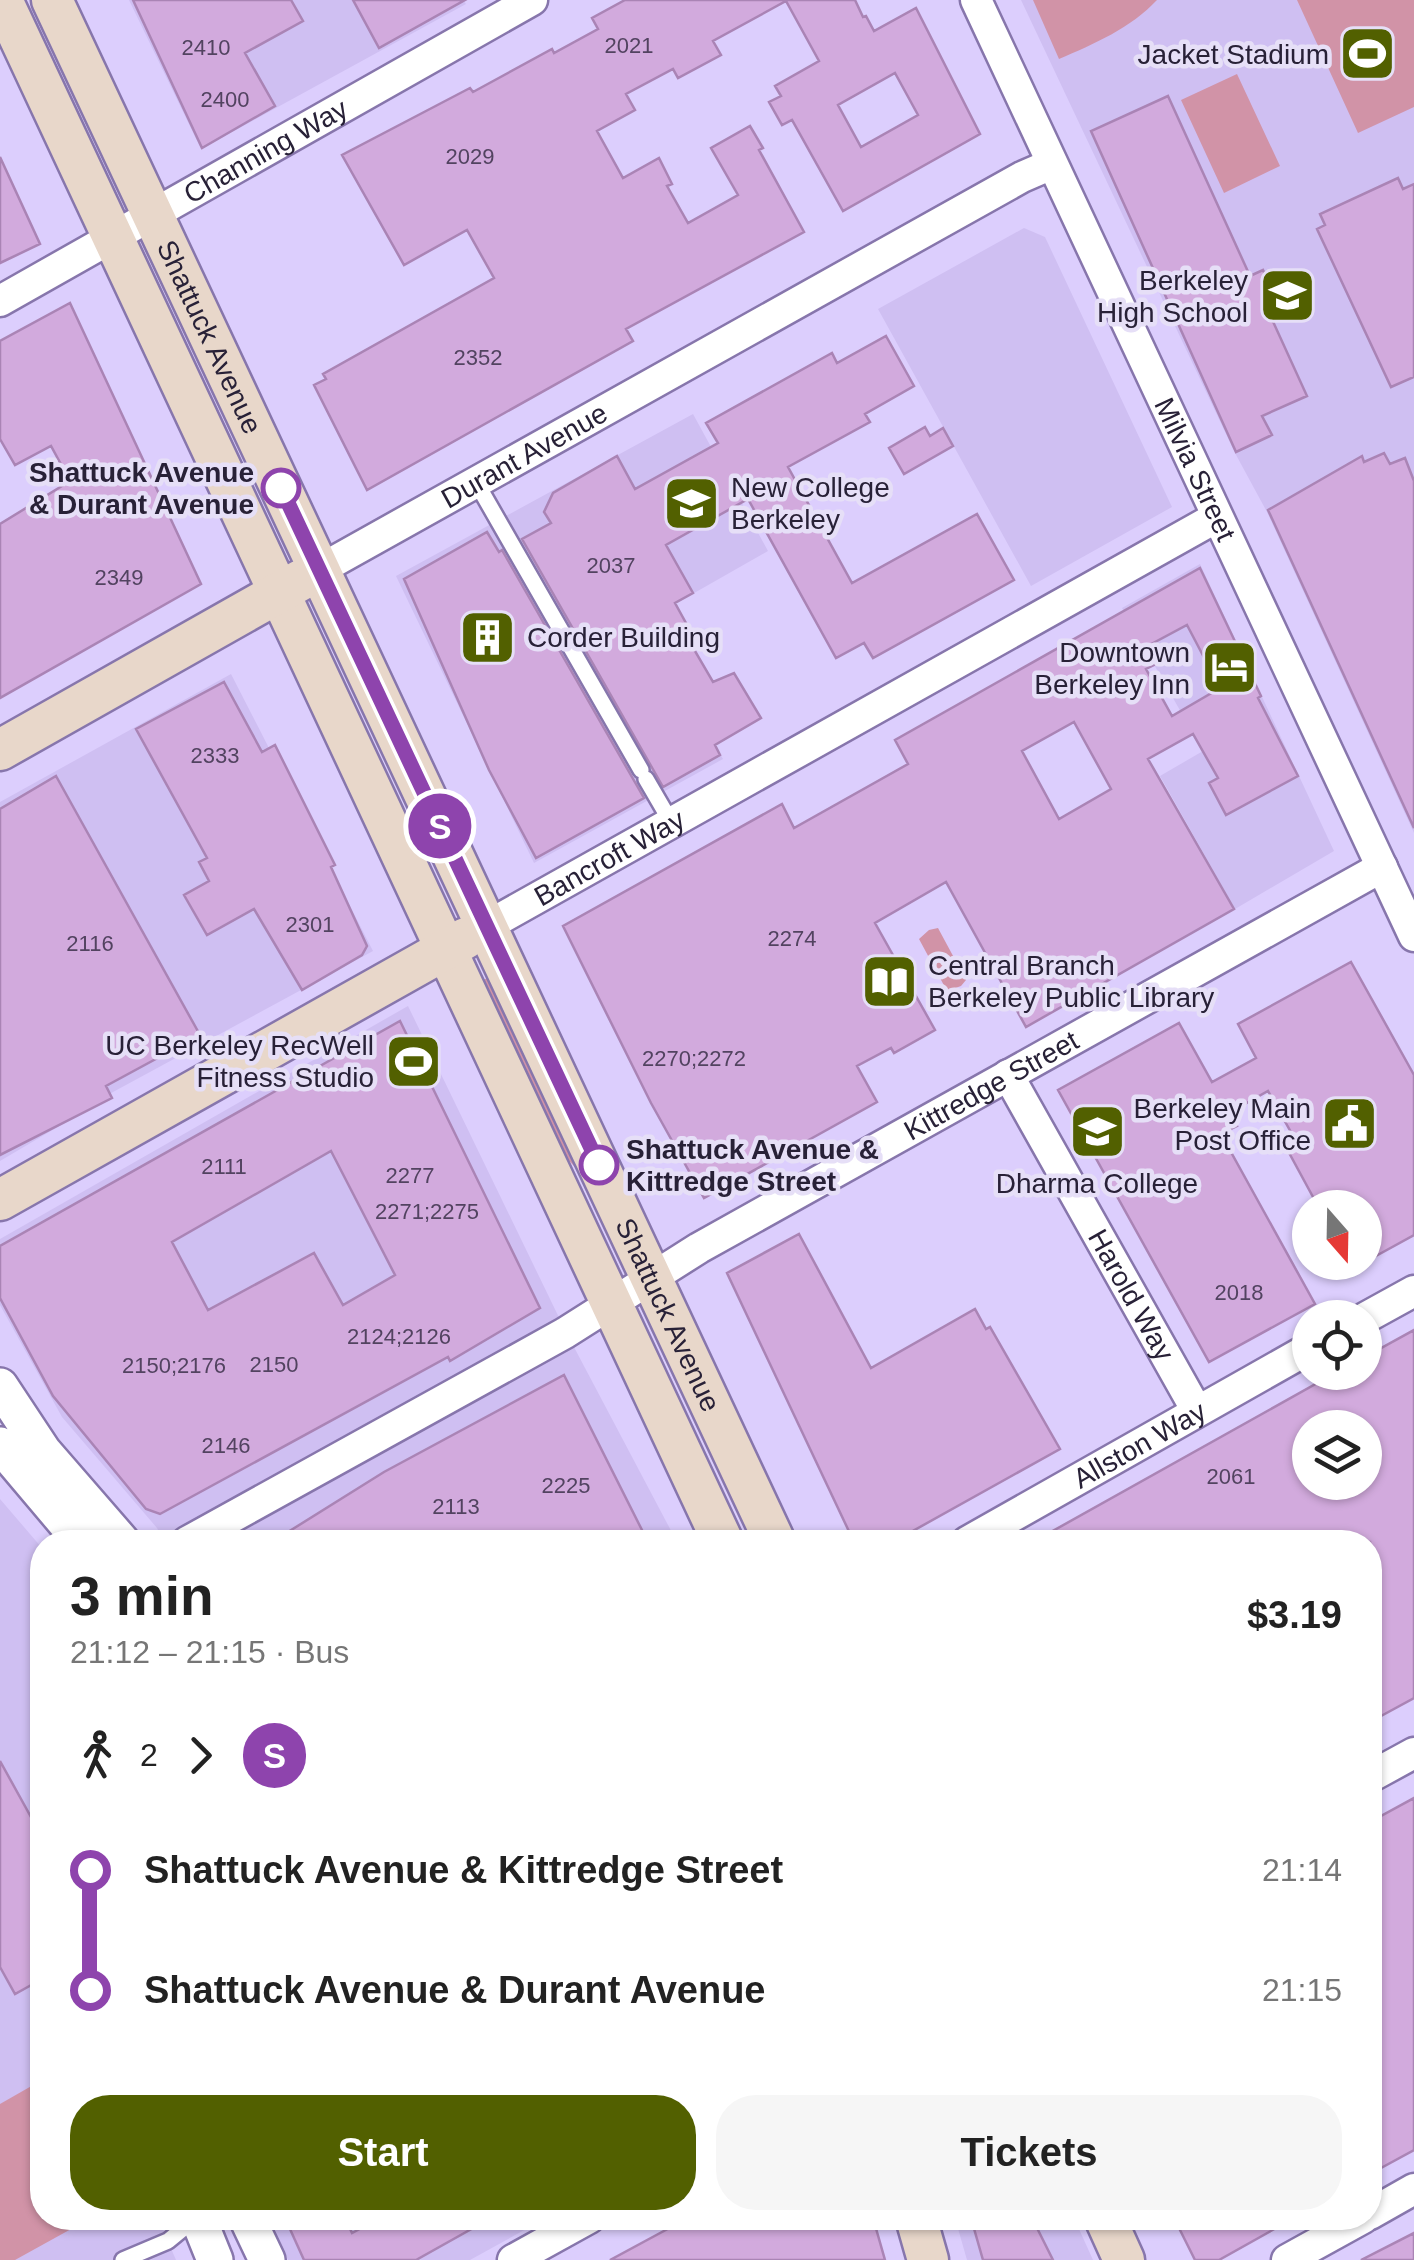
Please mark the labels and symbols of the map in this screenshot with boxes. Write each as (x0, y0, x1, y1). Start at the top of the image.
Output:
sports icon: Jacket Stadium (1338, 24, 1398, 84)
house number: 2021 (605, 33, 653, 58)
house number: 2410 (182, 35, 230, 60)
place label: Jacket Stadium (1138, 39, 1329, 70)
house number: 2400 (201, 87, 249, 112)
street label: Channing Way (179, 93, 353, 210)
house number: 2029 (446, 144, 494, 169)
street label: Shattuck Avenue (151, 236, 268, 439)
place label: Berkeley High School (1097, 265, 1248, 328)
school or university icon: Berkeley High School (1257, 266, 1317, 326)
house number: 2352 (454, 345, 502, 370)
street label: Milvia Street (1148, 393, 1242, 546)
street label: Durant Avenue (436, 397, 613, 514)
place label: Shattuck Avenue & Durant Avenue (29, 457, 254, 520)
marker: Shattuck Avenue & Durant Avenue (262, 469, 300, 507)
place label: New College Berkeley (731, 472, 890, 535)
school or university icon: New College Berkeley (662, 473, 722, 533)
house number: 2037 (587, 553, 635, 578)
house number: 2349 (95, 565, 143, 590)
building icon: Corder Building (458, 607, 518, 667)
place label: Corder Building (527, 622, 720, 653)
place label: Downtown Berkeley Inn (1034, 637, 1190, 700)
hotel icon: Downtown Berkeley Inn (1199, 638, 1259, 698)
house number: 2333 (191, 743, 239, 768)
line badge: S (408, 794, 472, 858)
street label: Bancroft Way (529, 804, 690, 912)
house number: 2301 (286, 912, 334, 937)
house number: 2274 (768, 926, 816, 951)
house number: 2116 (66, 931, 114, 956)
place label: Central Branch Berkeley Public Library (928, 950, 1214, 1013)
library icon: Central Branch Berkeley Public Library (859, 951, 919, 1011)
street label: Kittredge Street (899, 1024, 1084, 1146)
place label: UC Berkeley RecWell Fitness Studio (105, 1030, 374, 1093)
sports icon: UC Berkeley RecWell Fitness Studio (383, 1031, 443, 1091)
house number: 2270;2272 (642, 1046, 746, 1071)
place label: Berkeley Main Post Office (1134, 1093, 1311, 1156)
public building icon: Berkeley Main Post Office (1320, 1094, 1380, 1154)
school or university icon: Dharma College (1067, 1102, 1127, 1162)
place label: Shattuck Avenue & Kittredge Street (626, 1134, 879, 1197)
marker: Shattuck Avenue & Kittredge Street (580, 1146, 618, 1184)
house number: 2111 (201, 1154, 247, 1179)
house number: 2277 (386, 1163, 434, 1188)
place label: Dharma College (996, 1168, 1198, 1199)
north arrow (1292, 1190, 1382, 1280)
house number: 2271;2275 (375, 1199, 479, 1224)
street label: Shattuck Avenue (609, 1213, 727, 1416)
street label: Harold Way (1082, 1224, 1180, 1366)
house number: 2018 (1215, 1280, 1263, 1305)
house number: 2124;2126 (347, 1324, 451, 1349)
house number: 2150 (250, 1352, 298, 1377)
house number: 2150;2176 (122, 1353, 226, 1378)
street label: Allston Way (1068, 1395, 1211, 1495)
house number: 2146 (202, 1433, 250, 1458)
house number: 2061 (1207, 1464, 1255, 1489)
house number: 2225 (542, 1473, 590, 1498)
house number: 2113 (432, 1494, 480, 1519)

